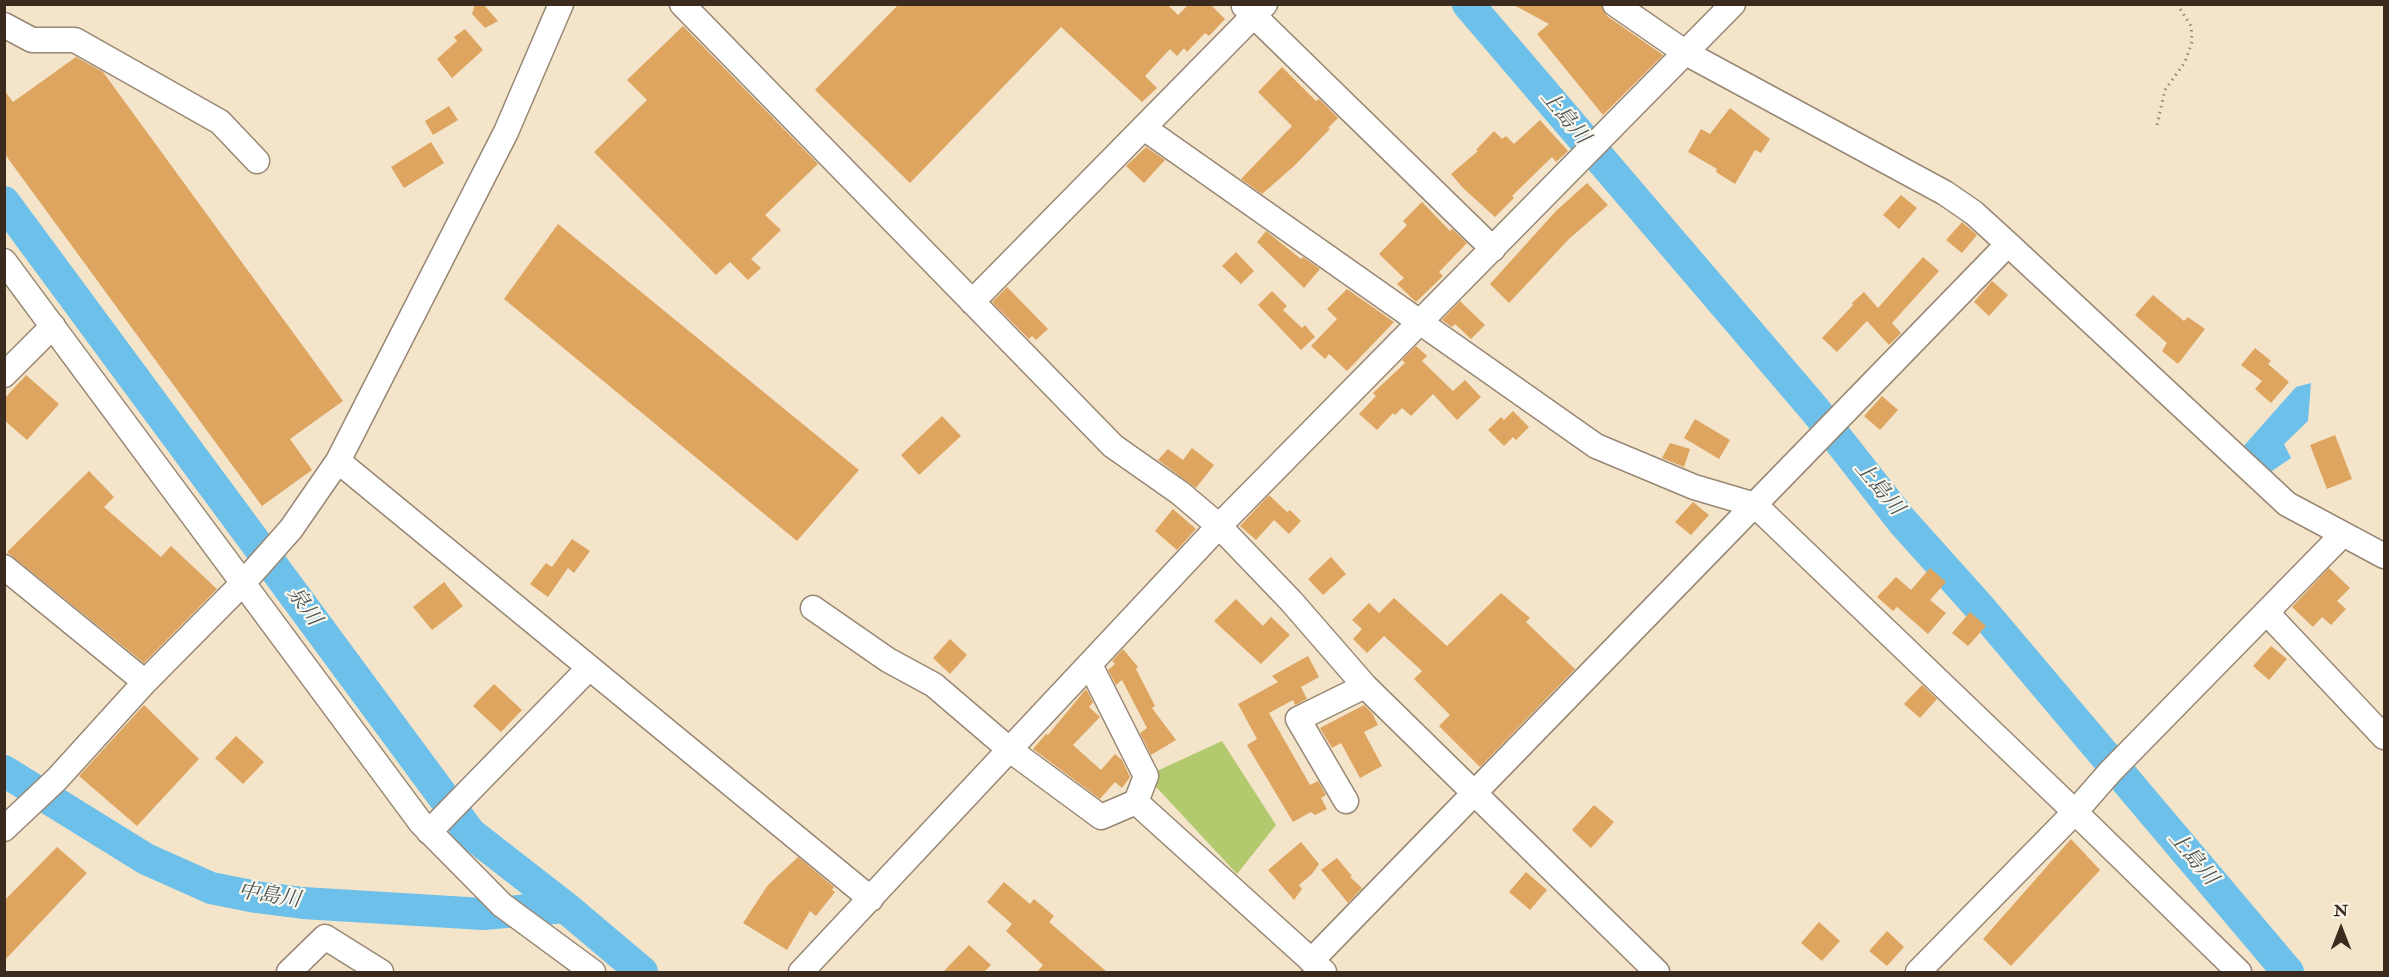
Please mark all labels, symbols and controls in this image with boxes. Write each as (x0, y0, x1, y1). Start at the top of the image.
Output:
water label: 上島川 (1534, 86, 1594, 150)
water label: 上島川 (1848, 457, 1908, 521)
water label: 泉川 (280, 583, 326, 631)
water label: 上島川 (2162, 827, 2222, 891)
water label: 中島川 (236, 880, 302, 914)
north arrow (2311, 899, 2371, 959)
text: N (2334, 901, 2348, 921)

